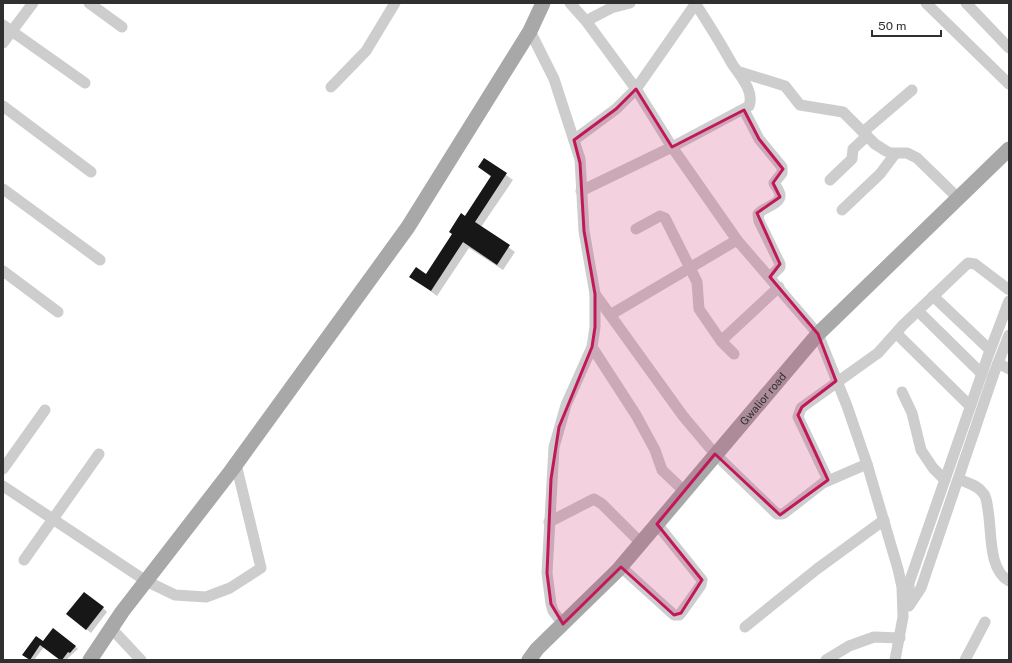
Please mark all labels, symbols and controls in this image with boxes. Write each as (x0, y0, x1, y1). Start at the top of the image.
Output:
scale bar (872, 12, 941, 38)
text: 50 m (878, 19, 906, 33)
street label: Gwalior road (737, 370, 789, 428)

